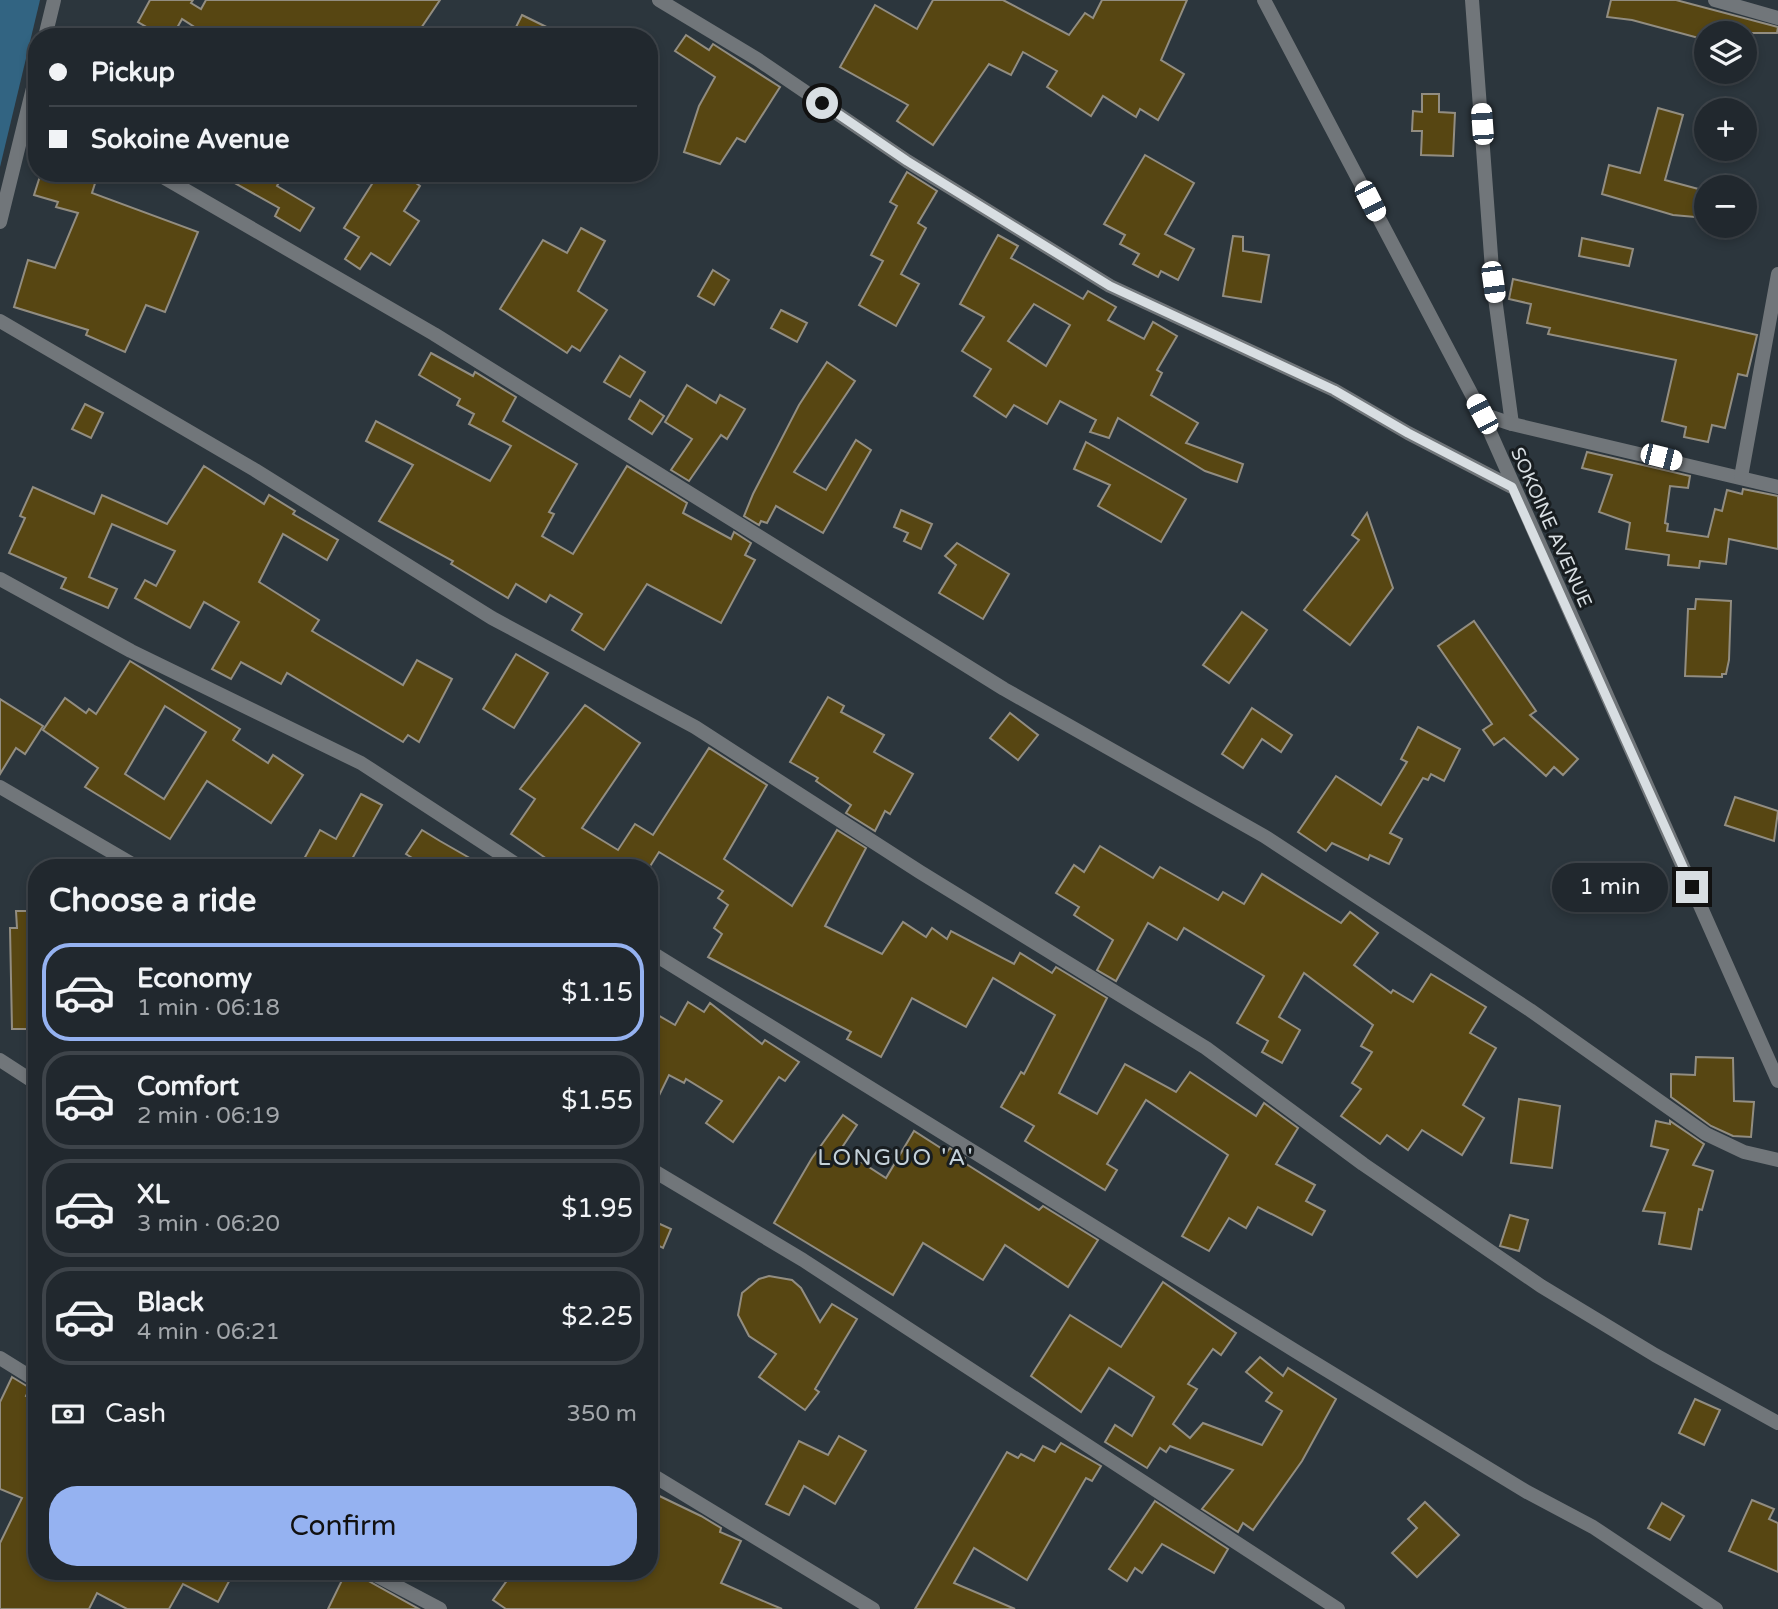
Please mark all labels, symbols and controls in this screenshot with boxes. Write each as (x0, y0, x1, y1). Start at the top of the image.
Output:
map controls (1694, 21, 1757, 238)
button: layers (1694, 21, 1757, 84)
text: Pickup (91, 57, 175, 88)
route start (806, 87, 838, 119)
button: + (1694, 98, 1757, 161)
car (1471, 102, 1494, 146)
text: Sokoine Avenue (91, 124, 289, 155)
button: − (1694, 175, 1757, 238)
car (1352, 178, 1389, 224)
car (1480, 260, 1507, 304)
car (1463, 391, 1502, 437)
car (1639, 442, 1684, 472)
street label: SOKOINE AVENUE (1506, 444, 1596, 611)
callout: 1 min (1552, 862, 1668, 912)
route end (1676, 871, 1708, 903)
text: 1 min (1579, 873, 1641, 901)
text: Choose a ride (49, 882, 256, 920)
icon: car (53, 961, 116, 1024)
text: Economy (137, 963, 252, 994)
text: $1.15 (561, 977, 633, 1008)
text: 1 min · 06:18 (137, 994, 280, 1022)
icon: car (53, 1069, 116, 1132)
text: Comfort (137, 1071, 239, 1102)
text: $1.55 (561, 1085, 633, 1116)
text: 2 min · 06:19 (137, 1102, 280, 1130)
district label: LONGUO 'A' (817, 1144, 975, 1172)
icon: car (53, 1177, 116, 1240)
text: XL (137, 1179, 169, 1210)
text: $1.95 (561, 1193, 633, 1224)
text: 3 min · 06:20 (137, 1210, 280, 1238)
icon: car (53, 1285, 116, 1348)
text: Black (137, 1287, 204, 1318)
text: $2.25 (561, 1301, 633, 1332)
text: 4 min · 06:21 (137, 1318, 280, 1346)
icon: cash (49, 1395, 87, 1433)
text: Cash (105, 1398, 166, 1429)
text: 350 m (567, 1400, 637, 1428)
button: Confirm (49, 1486, 637, 1566)

